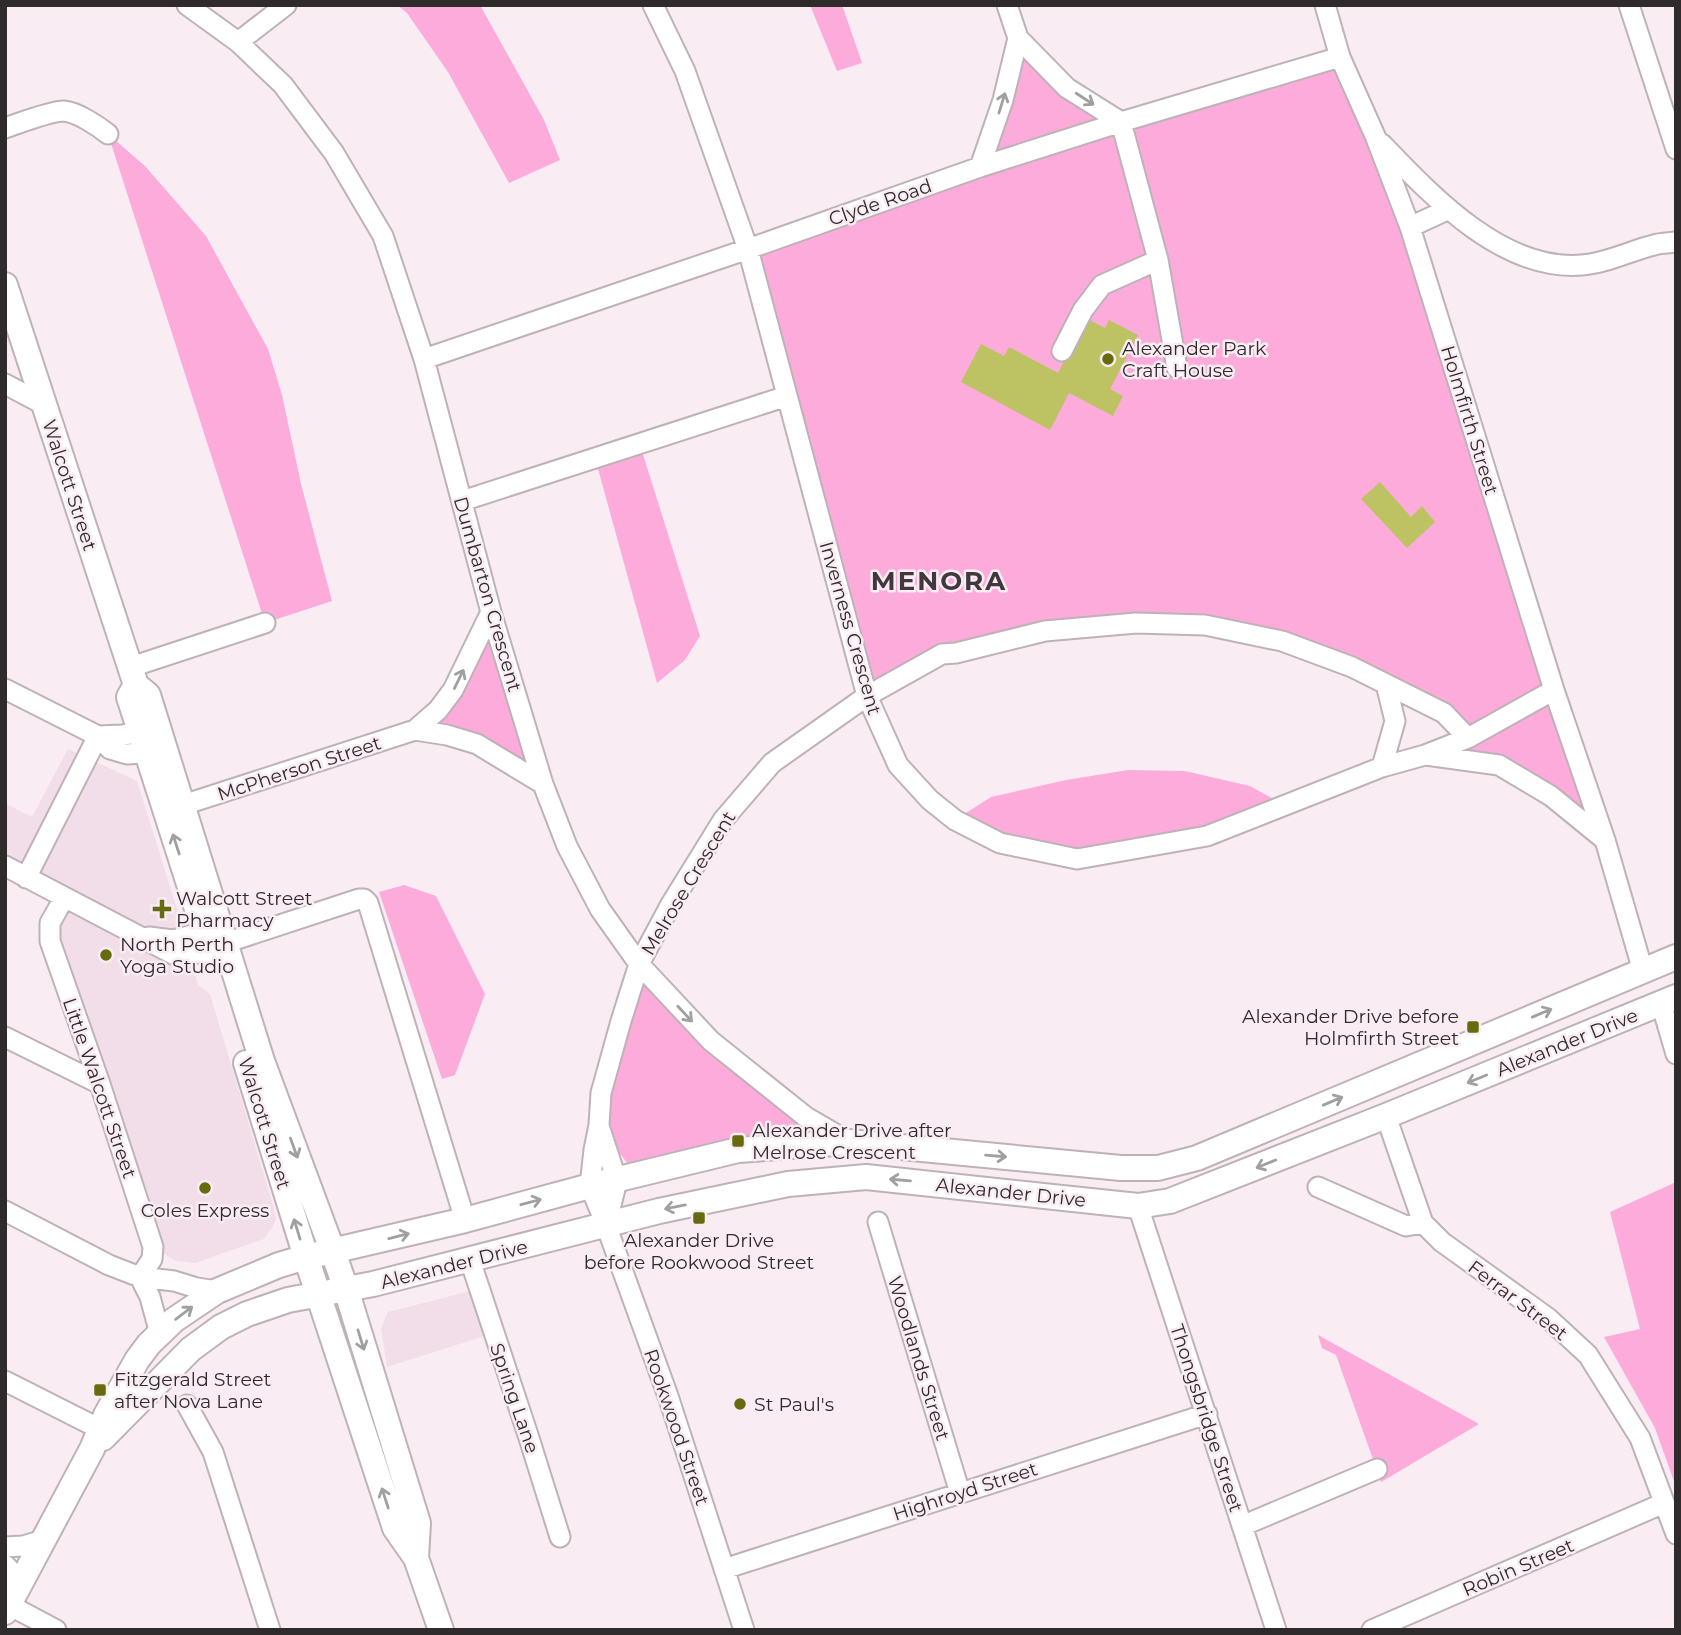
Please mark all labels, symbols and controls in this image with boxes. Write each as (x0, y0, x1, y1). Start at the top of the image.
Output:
one-way arrow (996, 92, 1009, 114)
one-way arrow (1075, 93, 1095, 107)
street label: Clyde Road (826, 174, 935, 231)
place label: Alexander Park Craft House (1122, 337, 1267, 382)
street label: Holmfirth Street (1436, 343, 1503, 498)
marker: Alexander Park Craft House (1100, 351, 1116, 367)
street label: Walcott Street (38, 417, 102, 554)
street label: Dumbarton Crescent (449, 494, 526, 695)
street label: Inverness Crescent (815, 539, 886, 718)
district label: MENORA (871, 565, 1007, 597)
one-way arrow (453, 669, 466, 690)
street label: McPherson Street (214, 731, 384, 806)
street label: Melrose Crescent (636, 807, 741, 959)
one-way arrow (169, 833, 182, 855)
place label: Walcott Street Pharmacy (176, 887, 313, 932)
marker: Walcott Street Pharmacy (154, 901, 170, 917)
place label: North Perth Yoga Studio (120, 933, 234, 978)
marker: North Perth Yoga Studio (98, 947, 114, 963)
street label: Little Walcott Street (58, 995, 141, 1182)
street label: Alexander Drive (1493, 1004, 1641, 1081)
one-way arrow (677, 1005, 694, 1022)
place label: Alexander Drive before Holmfirth Street (1242, 1005, 1459, 1050)
one-way arrow (1531, 1006, 1553, 1019)
marker: Alexander Drive before Holmfirth Street (1465, 1019, 1481, 1035)
street label: Walcott Street (234, 1055, 296, 1192)
one-way arrow (1467, 1073, 1488, 1086)
one-way arrow (1321, 1094, 1343, 1107)
place label: Alexander Drive after Melrose Crescent (752, 1119, 952, 1164)
marker: Alexander Drive after Melrose Crescent (730, 1133, 746, 1149)
one-way arrow (288, 1136, 301, 1158)
one-way arrow (984, 1150, 1007, 1163)
one-way arrow (1255, 1158, 1277, 1171)
one-way arrow (889, 1173, 912, 1186)
street label: Alexander Drive (935, 1173, 1087, 1212)
marker: Coles Express (197, 1180, 213, 1196)
one-way arrow (519, 1195, 542, 1208)
place label: Coles Express (141, 1199, 269, 1222)
one-way arrow (664, 1201, 687, 1215)
marker: Alexander Drive before Rookwood Street (691, 1210, 707, 1226)
one-way arrow (290, 1218, 303, 1240)
one-way arrow (387, 1229, 410, 1242)
place label: Alexander Drive before Rookwood Street (584, 1229, 814, 1274)
street label: Alexander Drive (378, 1235, 530, 1294)
street label: Ferrar Street (1463, 1255, 1572, 1345)
street label: Woodlands Street (883, 1273, 955, 1443)
one-way arrow (174, 1306, 193, 1320)
street label: Thongsbridge Street (1165, 1321, 1248, 1515)
one-way arrow (355, 1329, 368, 1351)
street label: Spring Lane (485, 1340, 544, 1456)
street label: Rookwood Street (639, 1346, 714, 1509)
place label: Fitzgerald Street after Nova Lane (114, 1368, 271, 1413)
marker: Fitzgerald Street after Nova Lane (92, 1382, 108, 1398)
place label: St Paul's (754, 1393, 834, 1416)
marker: St Paul's (732, 1396, 748, 1412)
street label: Highroyd Street (890, 1457, 1041, 1526)
one-way arrow (378, 1487, 390, 1509)
street label: Robin Street (1459, 1534, 1578, 1601)

